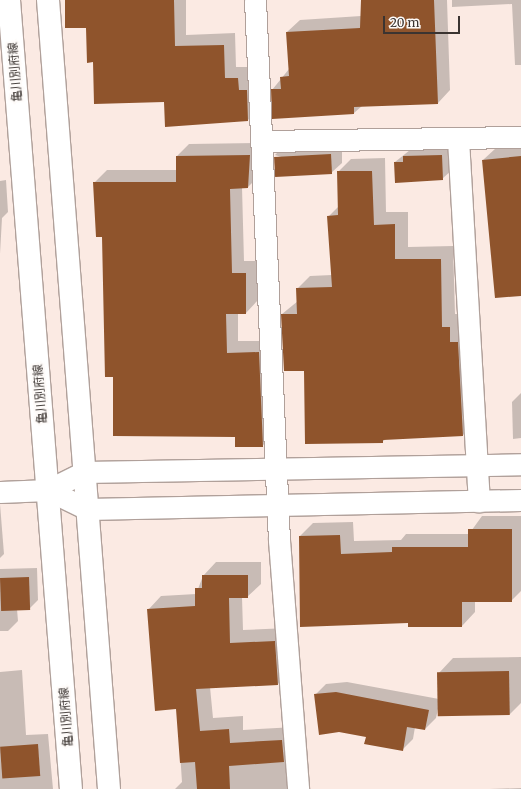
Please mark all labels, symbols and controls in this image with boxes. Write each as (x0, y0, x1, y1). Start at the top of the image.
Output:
scale bar (385, 8, 462, 34)
text: 20 m (390, 15, 419, 30)
street label: 亀川別府線 (5, 41, 25, 103)
street label: 亀川別府線 (30, 363, 50, 425)
street label: 亀川別府線 (56, 686, 76, 748)

